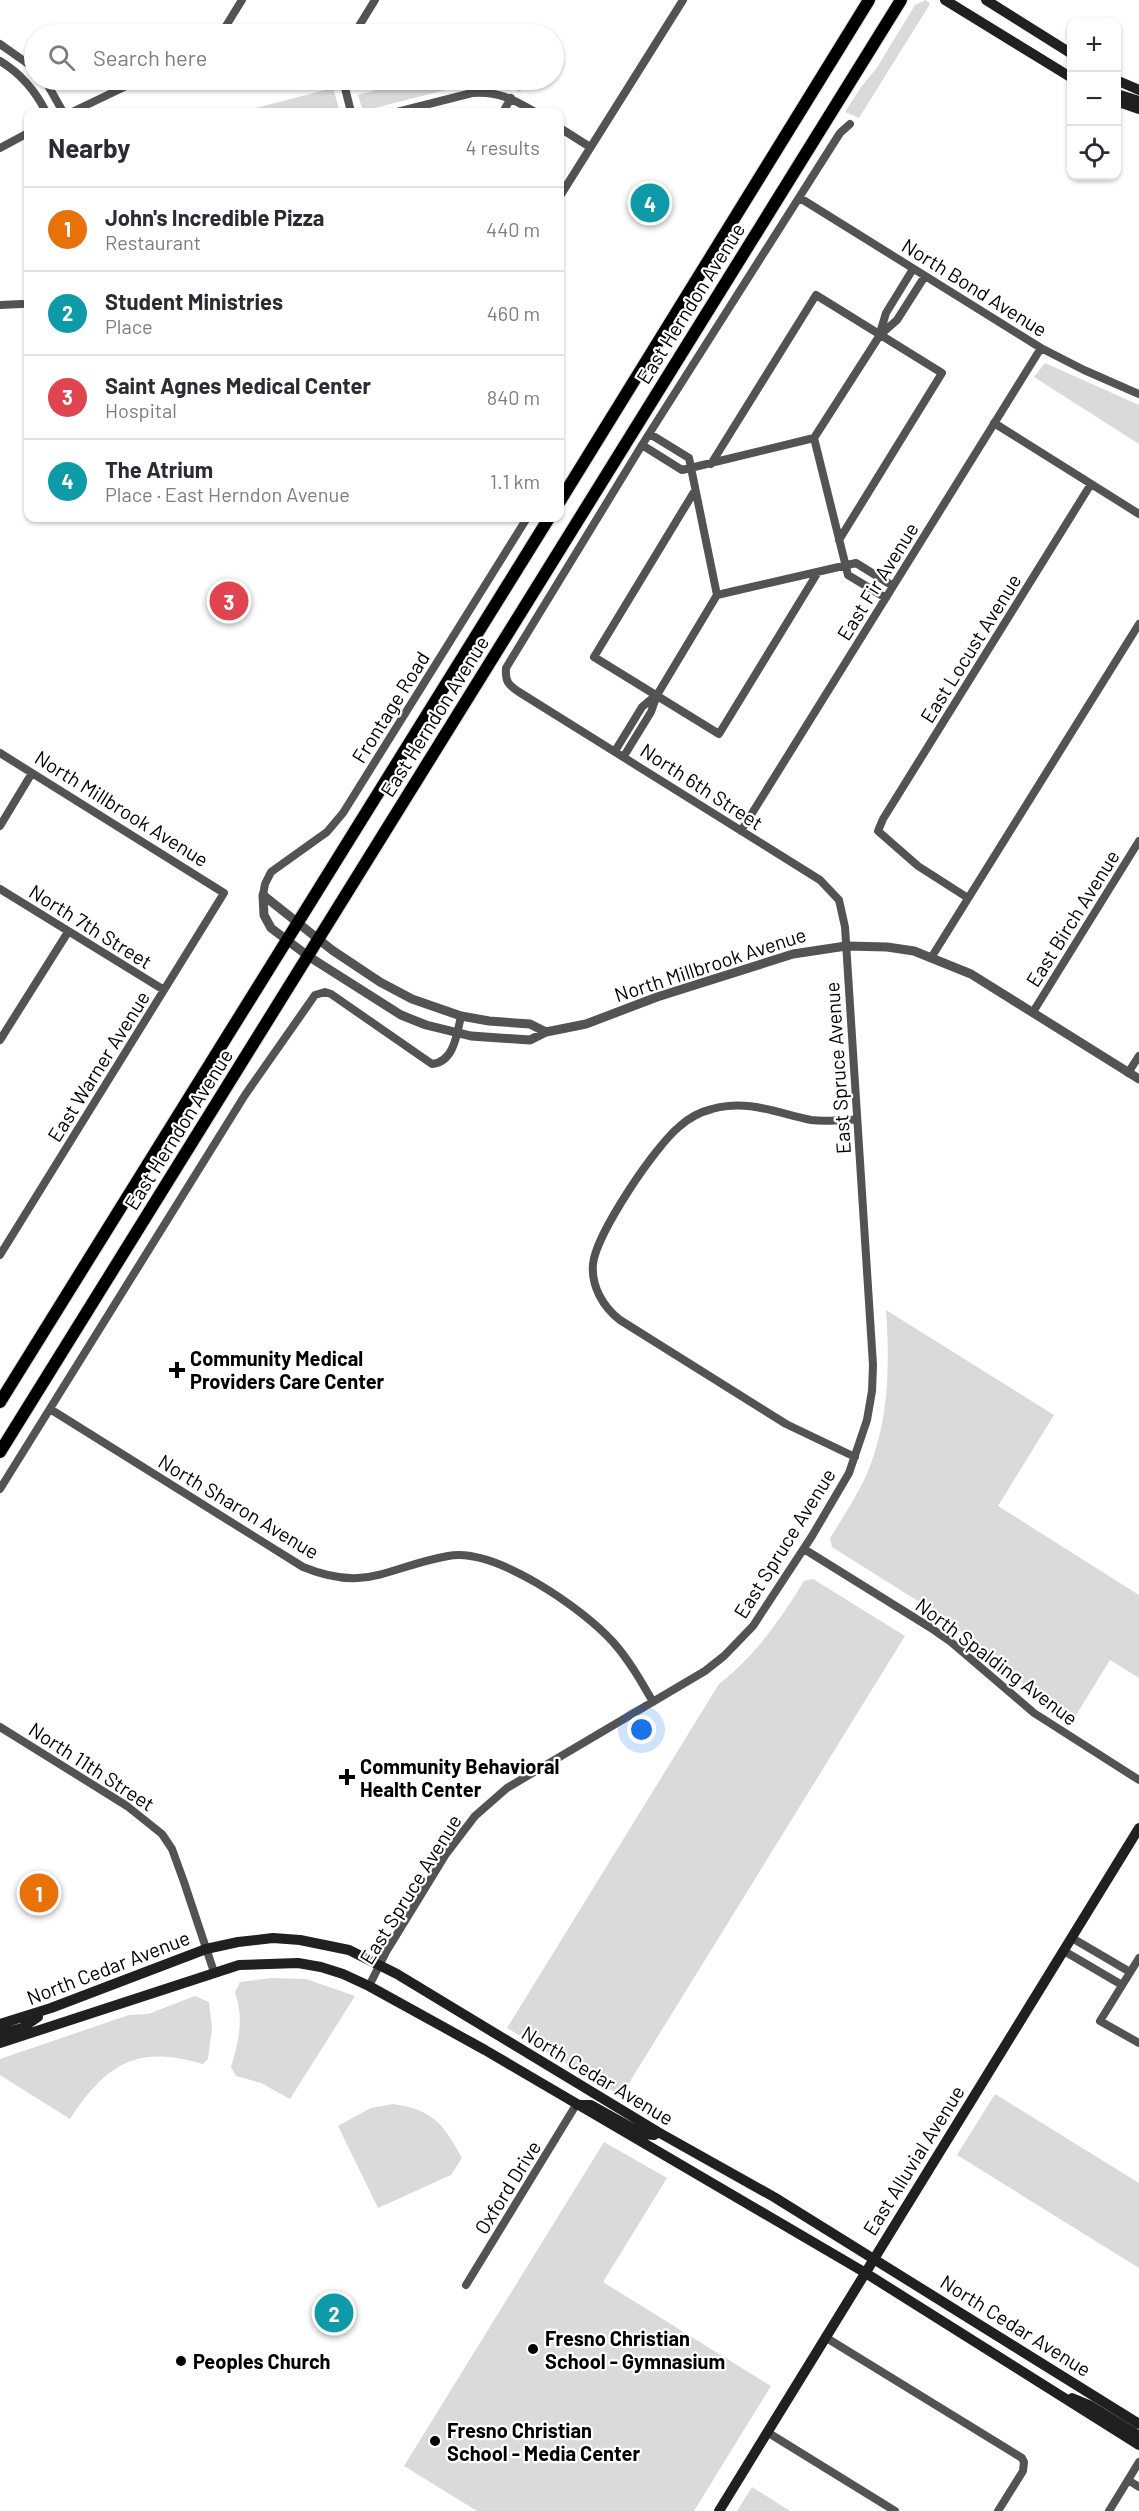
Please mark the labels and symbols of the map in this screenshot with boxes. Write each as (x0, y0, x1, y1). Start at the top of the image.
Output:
pin: 4 (630, 180, 670, 226)
street label: East Herndon Avenue (631, 218, 749, 388)
street label: North Bond Avenue (898, 233, 1052, 341)
street label: East Fir Avenue (831, 518, 923, 644)
street label: East Locust Avenue (915, 569, 1025, 727)
pin: 3 (210, 578, 248, 624)
street label: East Herndon Avenue (375, 631, 493, 801)
street label: Frontage Road (346, 647, 434, 767)
street label: North 6th Street (636, 738, 768, 834)
street label: North Millbrook Avenue (31, 745, 213, 871)
street label: East Birch Avenue (1020, 845, 1124, 991)
street label: North 7th Street (25, 879, 157, 973)
street label: North Millbrook Avenue (611, 922, 809, 1006)
street label: East Spruce Avenue (819, 981, 855, 1155)
street label: East Warner Avenue (42, 986, 154, 1146)
street label: East Herndon Avenue (119, 1044, 237, 1214)
place label: Community Medical Providers Care Center (190, 1346, 385, 1393)
marker: Community Medical Providers Care Center (168, 1361, 186, 1379)
street label: North Sharon Avenue (154, 1449, 324, 1563)
street label: East Spruce Avenue (728, 1464, 840, 1622)
street label: North Spalding Avenue (911, 1592, 1083, 1730)
your location (627, 1715, 656, 1744)
street label: North 11th Street (25, 1717, 159, 1815)
place label: Community Behavioral Health Center (360, 1754, 559, 1801)
marker: Community Behavioral Health Center (338, 1768, 356, 1786)
street label: East Spruce Avenue (354, 1810, 466, 1968)
pin: 1 (20, 1870, 58, 1916)
street label: North Cedar Avenue (23, 1925, 193, 2009)
street label: North Cedar Avenue (518, 2020, 678, 2130)
street label: East Alluvial Avenue (857, 2081, 969, 2239)
street label: Oxford Drive (469, 2136, 545, 2238)
street label: North Cedar Avenue (936, 2269, 1096, 2381)
pin: 2 (314, 2290, 354, 2336)
place label: Fresno Christian School - Gymnasium (545, 2326, 725, 2373)
marker: Fresno Christian School - Gymnasium (526, 2342, 540, 2356)
place label: Peoples Church (193, 2349, 331, 2373)
marker: Peoples Church (174, 2354, 188, 2368)
place label: Fresno Christian School - Media Center (447, 2418, 640, 2465)
marker: Fresno Christian School - Media Center (428, 2434, 442, 2448)

